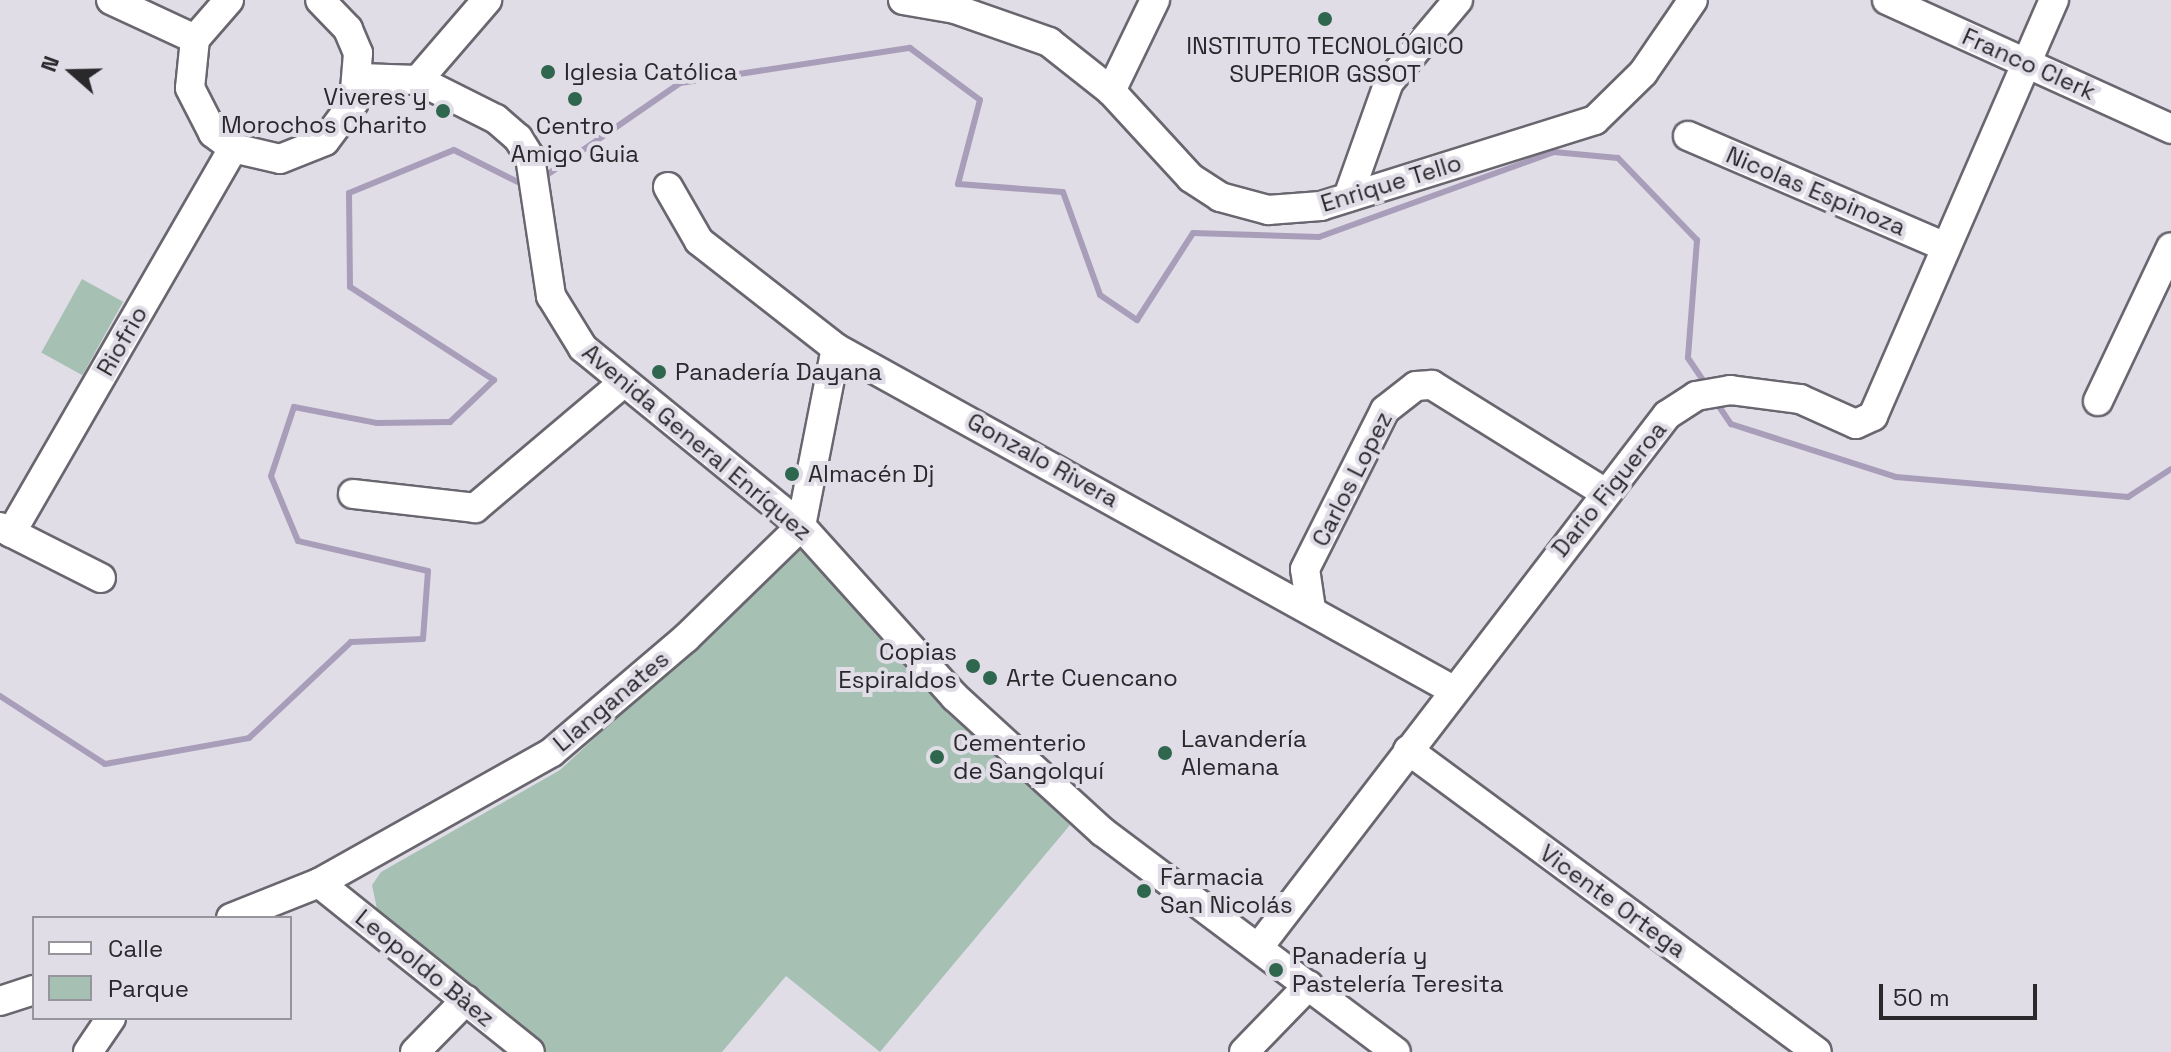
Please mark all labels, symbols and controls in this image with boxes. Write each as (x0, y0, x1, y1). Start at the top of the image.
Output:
marker: INSTITUTO TECNOLÓGICO SUPERIOR GSSOT (1316, 10, 1334, 28)
street label: Franco Clerk (1958, 22, 2100, 106)
north arrow (32, 32, 112, 112)
place label: INSTITUTO TECNOLÓGICO SUPERIOR GSSOT (1186, 32, 1464, 88)
text: N (34, 52, 65, 76)
place label: Iglesia Católica (564, 58, 738, 86)
marker: Iglesia Católica (539, 63, 557, 81)
place label: Viveres y Morochos Charito (221, 83, 427, 139)
marker: Centro Amigo Guia (566, 90, 584, 108)
marker: Viveres y Morochos Charito (434, 102, 452, 120)
place label: Centro Amigo Guia (511, 112, 639, 168)
street label: Nicolas Espinoza (1722, 140, 1910, 242)
street label: Enrique Tello (1317, 148, 1465, 218)
street label: Riofrìo (91, 301, 153, 381)
street label: Avenida General Enríquez (577, 338, 817, 546)
place label: Panadería Dayana (675, 358, 882, 386)
marker: Panadería Dayana (650, 363, 668, 381)
street label: Gonzalo Rivera (962, 407, 1124, 513)
street label: Carlos Lopez (1306, 407, 1398, 551)
street label: Dario Figueroa (1546, 415, 1672, 563)
place label: Almacén Dj (808, 460, 934, 488)
marker: Almacén Dj (783, 465, 801, 483)
place label: Copias Espiraldos (838, 638, 957, 694)
street label: Llanganates (547, 644, 675, 758)
marker: Copias Espiraldos (964, 657, 982, 675)
place label: Arte Cuencano (1006, 664, 1178, 692)
marker: Arte Cuencano (981, 669, 999, 687)
place label: Lavandería Alemana (1181, 725, 1307, 781)
place label: Cementerio de Sangolquí (953, 729, 1104, 785)
marker: Lavandería Alemana (1156, 744, 1174, 762)
marker: Cementerio de Sangolquí (928, 748, 946, 766)
street label: Vicente Ortega (1534, 838, 1692, 964)
place label: Farmacia San Nicolás (1160, 863, 1293, 919)
marker: Farmacia San Nicolás (1135, 882, 1153, 900)
street label: Leopoldo Bàez (350, 903, 500, 1033)
legend (32, 916, 292, 1020)
text: Calle (108, 933, 163, 964)
place label: Panadería y Pastelería Teresita (1292, 942, 1504, 998)
marker: Panadería y Pastelería Teresita (1267, 961, 1285, 979)
scale bar (1883, 968, 2041, 1018)
text: Parque (108, 973, 189, 1004)
text: 50 m (1893, 982, 1950, 1013)

